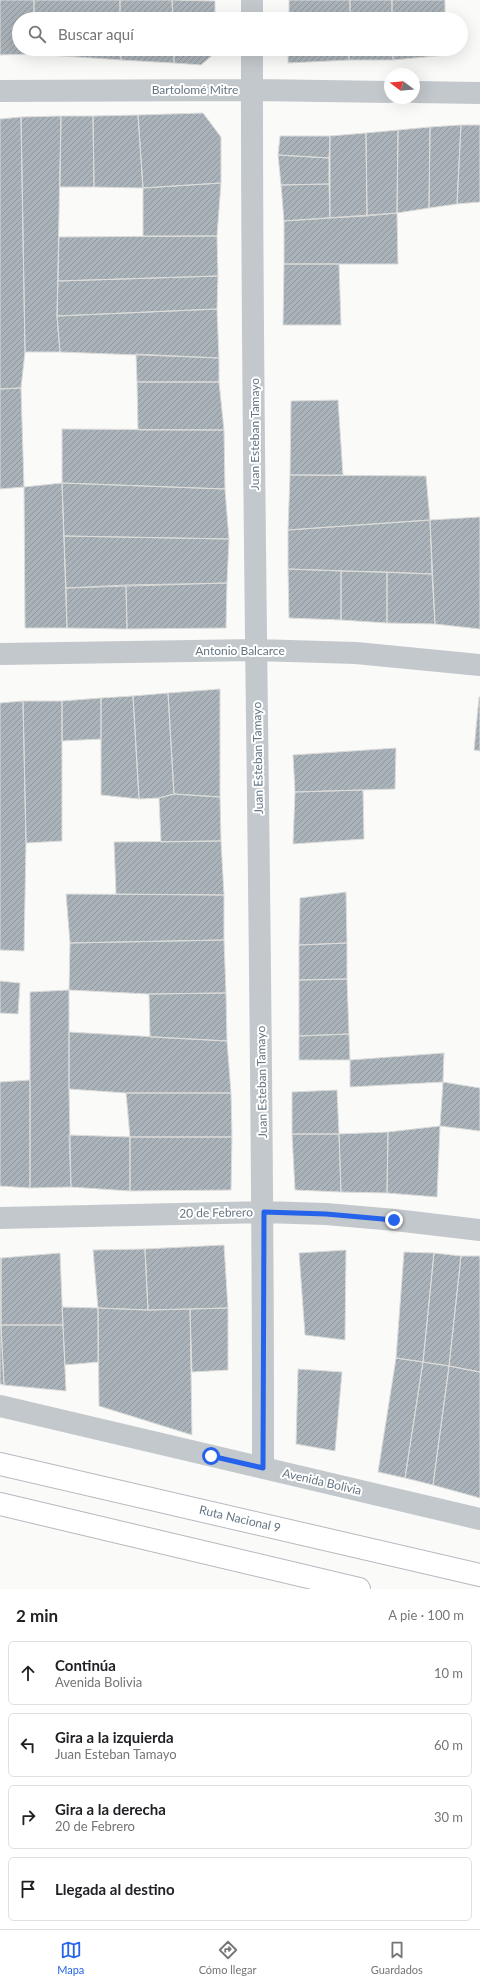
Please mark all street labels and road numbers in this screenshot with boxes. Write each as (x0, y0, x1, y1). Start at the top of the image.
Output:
street label: Bartolomé Mitre (152, 82, 238, 97)
street label: Juan Esteban Tamayo (247, 378, 262, 490)
street label: Antonio Balcarce (195, 643, 285, 658)
street label: Juan Esteban Tamayo (249, 702, 266, 814)
street label: Juan Esteban Tamayo (253, 1026, 270, 1138)
street label: 20 de Febrero (179, 1204, 253, 1221)
street label: Avenida Bolivia (281, 1465, 363, 1498)
street label: Ruta Nacional 9 (198, 1502, 282, 1535)

